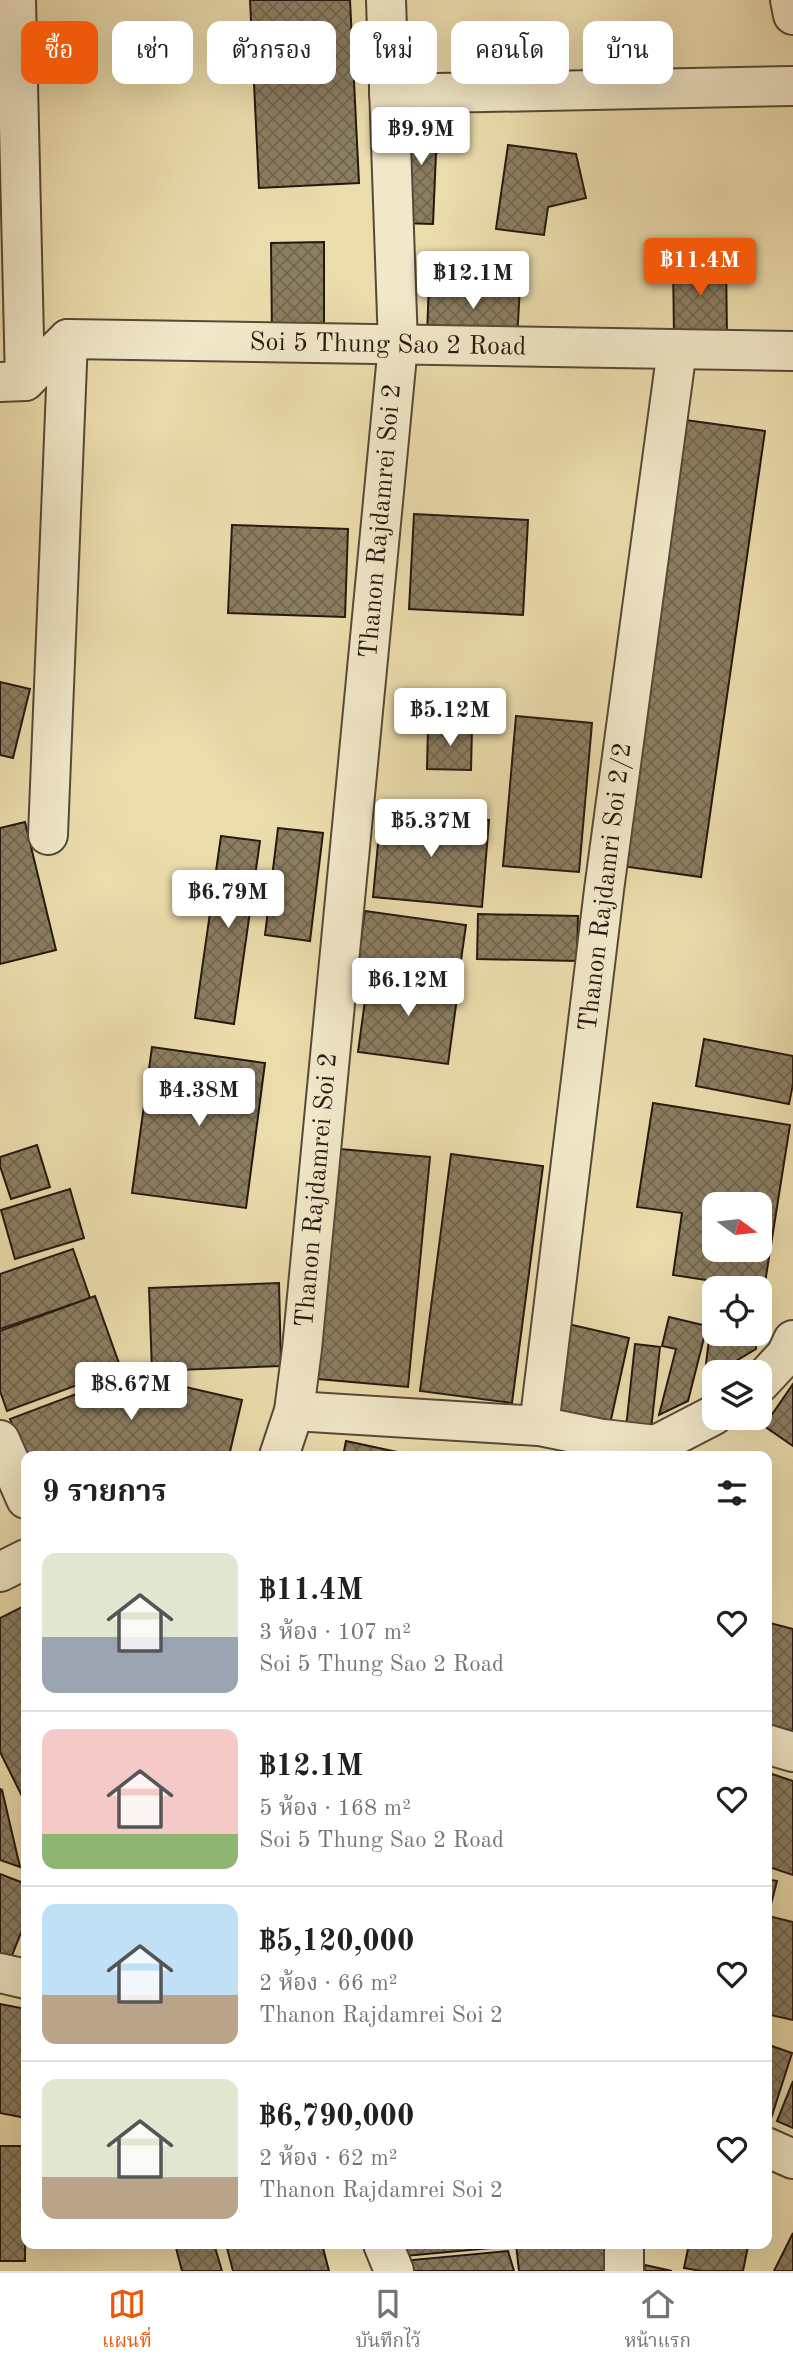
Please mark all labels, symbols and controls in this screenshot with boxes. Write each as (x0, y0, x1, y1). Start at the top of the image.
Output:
chip: ซื้อ (21, 21, 98, 84)
chip: เช่า (112, 21, 193, 84)
chip: ตัวกรอง (207, 21, 336, 84)
chip: ใหม่ (350, 21, 437, 84)
chip: คอนโด (451, 21, 569, 84)
chip: บ้าน (583, 21, 673, 84)
pin: ฿9.9M (372, 108, 470, 167)
text: ฿9.9M (388, 118, 454, 141)
pin: ฿11.4M (643, 238, 757, 298)
text: ฿11.4M (660, 249, 740, 272)
pin: ฿12.1M (416, 252, 530, 311)
text: ฿12.1M (433, 262, 513, 285)
street label: Soi 5 Thung Sao 2 Road (249, 330, 527, 360)
street label: Thanon Rajdamrei Soi 2 (356, 382, 406, 660)
pin: ฿5.12M (393, 688, 507, 748)
text: ฿5.12M (410, 699, 490, 722)
street label: Thanon Rajdamri Soi 2/2 (575, 741, 637, 1033)
pin: ฿5.37M (374, 800, 488, 859)
text: ฿5.37M (391, 810, 471, 833)
pin: ฿6.79M (171, 870, 285, 930)
text: ฿6.79M (188, 881, 268, 904)
pin: ฿6.12M (351, 958, 465, 1018)
text: ฿6.12M (368, 969, 448, 992)
street label: Thanon Rajdamrei Soi 2 (292, 1051, 342, 1329)
pin: ฿4.38M (142, 1068, 256, 1128)
text: ฿4.38M (159, 1079, 239, 1102)
north arrow (702, 1192, 772, 1262)
map controls (702, 1192, 772, 1430)
button: locate (702, 1276, 772, 1346)
button: layers (702, 1360, 772, 1430)
pin: ฿8.67M (74, 1362, 188, 1422)
text: ฿8.67M (91, 1373, 171, 1396)
icon: filters (713, 1474, 751, 1512)
text: 9 รายการ (42, 1478, 167, 1508)
text: ฿11.4M (259, 1576, 363, 1606)
icon: home (98, 1581, 182, 1665)
icon: heart (713, 1604, 751, 1642)
text: 3 ห้อง · 107 m² (259, 1621, 411, 1644)
text: Soi 5 Thung Sao 2 Road (259, 1653, 504, 1676)
text: ฿12.1M (259, 1752, 363, 1782)
icon: home (98, 1757, 182, 1841)
icon: heart (713, 1780, 751, 1818)
text: 5 ห้อง · 168 m² (259, 1797, 411, 1820)
text: Soi 5 Thung Sao 2 Road (259, 1829, 504, 1852)
text: ฿5,120,000 (259, 1927, 414, 1957)
icon: home (98, 1932, 182, 2016)
icon: heart (713, 1955, 751, 1993)
text: 2 ห้อง · 66 m² (259, 1972, 398, 1995)
text: Thanon Rajdamrei Soi 2 (259, 2004, 503, 2027)
text: ฿6,790,000 (259, 2102, 414, 2132)
icon: home (98, 2107, 182, 2191)
icon: heart (713, 2130, 751, 2168)
text: 2 ห้อง · 62 m² (259, 2147, 398, 2170)
text: Thanon Rajdamrei Soi 2 (259, 2179, 503, 2202)
tab: แผนที่ (102, 2285, 152, 2357)
tab: บันทึกไว้ (356, 2285, 421, 2357)
tab: หน้าแรก (625, 2285, 691, 2357)

